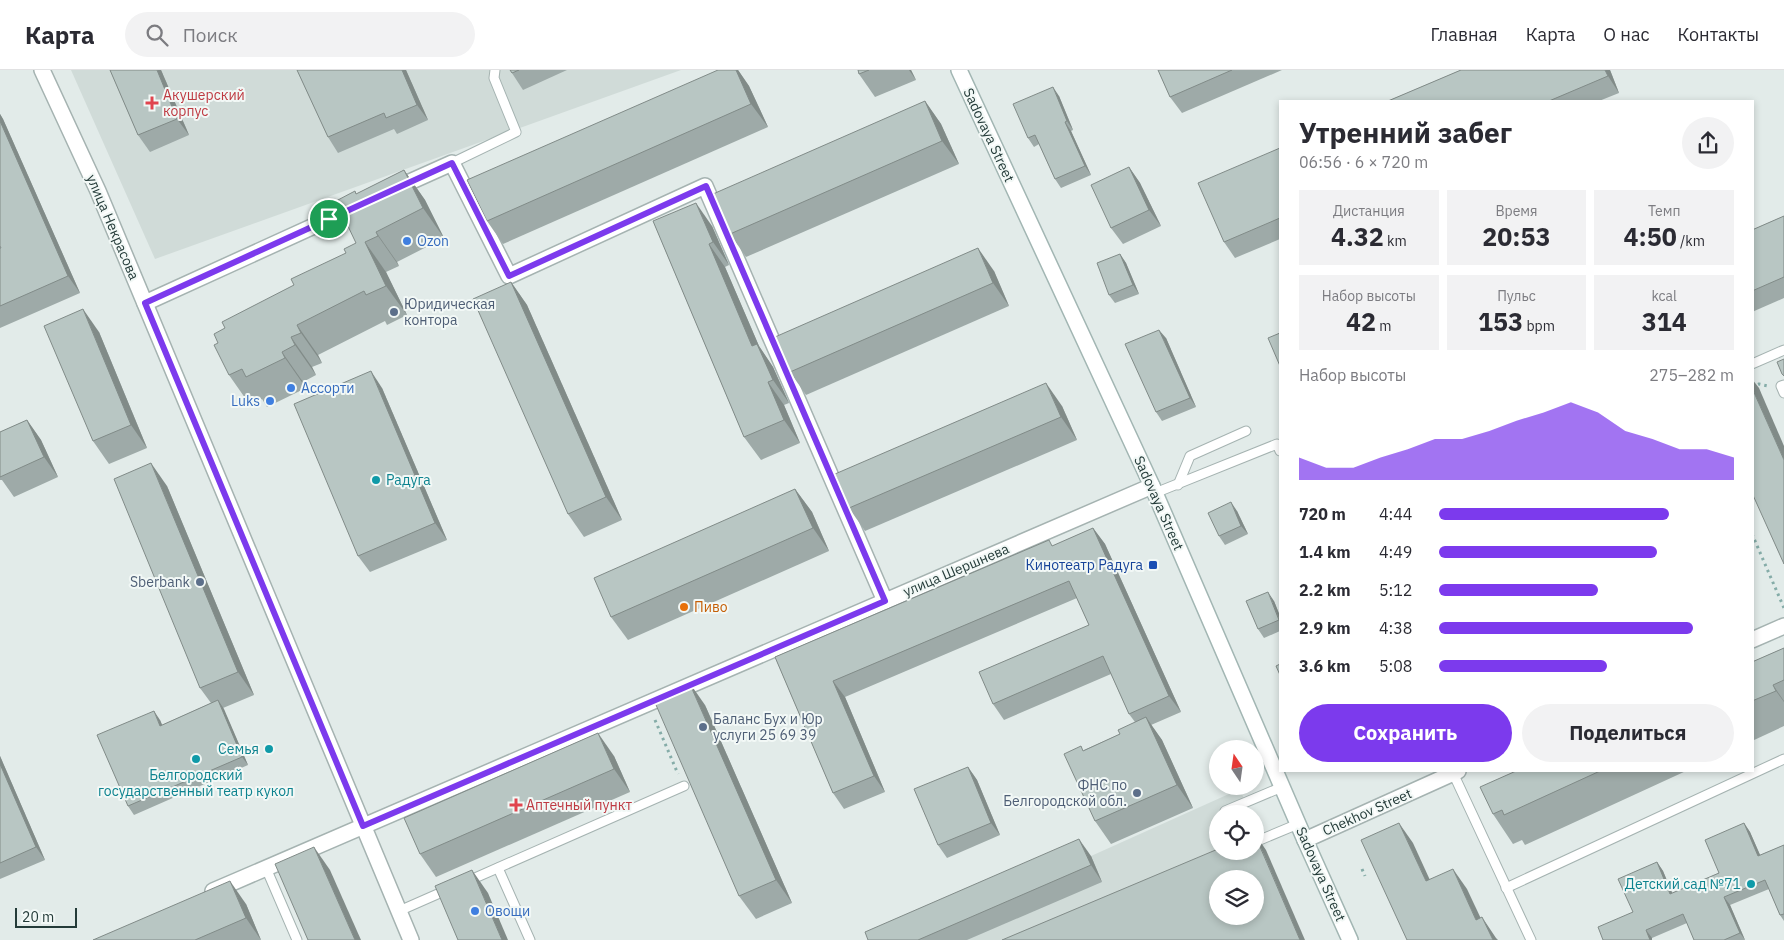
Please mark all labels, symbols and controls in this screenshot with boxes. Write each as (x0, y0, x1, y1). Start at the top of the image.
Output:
search box (125, 12, 475, 57)
text: Карта (25, 19, 95, 51)
icon: search (143, 21, 171, 49)
text: Поиск (183, 23, 238, 47)
text: Главная (1430, 23, 1498, 46)
text: Карта (1526, 23, 1575, 46)
text: О нас (1603, 23, 1650, 46)
text: Контакты (1678, 23, 1759, 46)
street label: Sadovaya Street (959, 85, 1019, 185)
place label: Акушерский корпус (163, 86, 245, 120)
marker: Акушерский корпус (145, 96, 159, 110)
text: Утренний забег (1299, 114, 1512, 151)
button: share (1682, 117, 1734, 169)
text: 06:56 · 6 × 720 m (1299, 152, 1428, 172)
street label: улица Некрасова (83, 171, 144, 283)
pin (308, 198, 350, 240)
text: Дистанция (1333, 202, 1405, 220)
text: Время (1495, 202, 1538, 220)
text: Темп (1648, 202, 1680, 220)
icon: arrive (315, 205, 343, 233)
text: 4.32 (1331, 220, 1384, 253)
text: 20:53 (1482, 220, 1551, 253)
text: 4:50 (1623, 220, 1677, 253)
place label: Ozon (417, 232, 449, 250)
text: km (1384, 232, 1407, 250)
text: /km (1677, 232, 1705, 250)
marker: Ozon (401, 235, 413, 247)
text: Набор высоты (1322, 287, 1416, 305)
text: Пульс (1497, 287, 1536, 305)
text: kcal (1651, 287, 1677, 305)
place label: Юридическая контора (404, 295, 495, 329)
text: 42 (1346, 305, 1376, 338)
text: 153 (1478, 305, 1523, 338)
text: 314 (1642, 305, 1687, 338)
marker: Юридическая контора (388, 306, 400, 318)
text: m (1376, 317, 1392, 335)
text: bpm (1523, 317, 1555, 335)
text: Набор высоты (1299, 365, 1406, 385)
text: 275–282 m (1649, 365, 1734, 385)
place label: Ассорти (301, 379, 355, 397)
marker: Ассорти (285, 382, 297, 394)
place label: Luks (231, 392, 260, 410)
marker: Luks (264, 395, 276, 407)
street label: Sadovaya Street (1130, 453, 1188, 553)
place label: Радуга (386, 471, 431, 489)
marker: Радуга (370, 474, 382, 486)
text: 720 m (1299, 504, 1346, 524)
text: 4:44 (1379, 504, 1412, 524)
street label: улица Шершнева (900, 539, 1012, 600)
text: 1.4 km (1299, 542, 1350, 562)
text: 4:49 (1379, 542, 1412, 562)
place label: Кинотеатр Радуга (1026, 556, 1144, 574)
marker: Кинотеатр Радуга (1147, 559, 1159, 571)
place label: Sberbank (130, 573, 191, 591)
marker: Sberbank (194, 576, 206, 588)
text: 2.2 km (1299, 580, 1350, 600)
text: 5:12 (1379, 580, 1412, 600)
place label: Пиво (694, 598, 728, 616)
marker: Пиво (678, 601, 690, 613)
text: 2.9 km (1299, 618, 1350, 638)
text: 4:38 (1379, 618, 1412, 638)
text: 3.6 km (1299, 656, 1350, 676)
text: 5:08 (1379, 656, 1412, 676)
button: Сохранить (1299, 704, 1512, 762)
button: Поделиться (1522, 704, 1734, 762)
place label: Баланс Бух и Юр услуги 25 69 39 (713, 710, 823, 744)
marker: Баланс Бух и Юр услуги 25 69 39 (697, 721, 709, 733)
place label: Семья (218, 740, 259, 758)
north arrow (1209, 740, 1264, 795)
map controls (1209, 740, 1264, 925)
marker: Семья (263, 743, 275, 755)
marker: Белгородский государственный театр кукол (190, 753, 202, 765)
place label: Белгородский государственный театр кукол (98, 766, 294, 800)
place label: ФНС по Белгородской обл. (1003, 776, 1127, 810)
street label: Chekhov Street (1319, 784, 1415, 840)
marker: ФНС по Белгородской обл. (1131, 787, 1143, 799)
place label: Аптечный пункт (526, 796, 632, 814)
marker: Аптечный пункт (510, 799, 522, 811)
button: locate (1209, 805, 1264, 860)
street label: Sadovaya Street (1292, 824, 1350, 924)
button: layers (1209, 870, 1264, 925)
place label: Детский сад №71 (1625, 875, 1741, 893)
marker: Детский сад №71 (1745, 878, 1757, 890)
place label: Овощи (485, 902, 530, 920)
scale bar (15, 905, 78, 928)
marker: Овощи (469, 905, 481, 917)
text: 20 m (22, 908, 54, 926)

